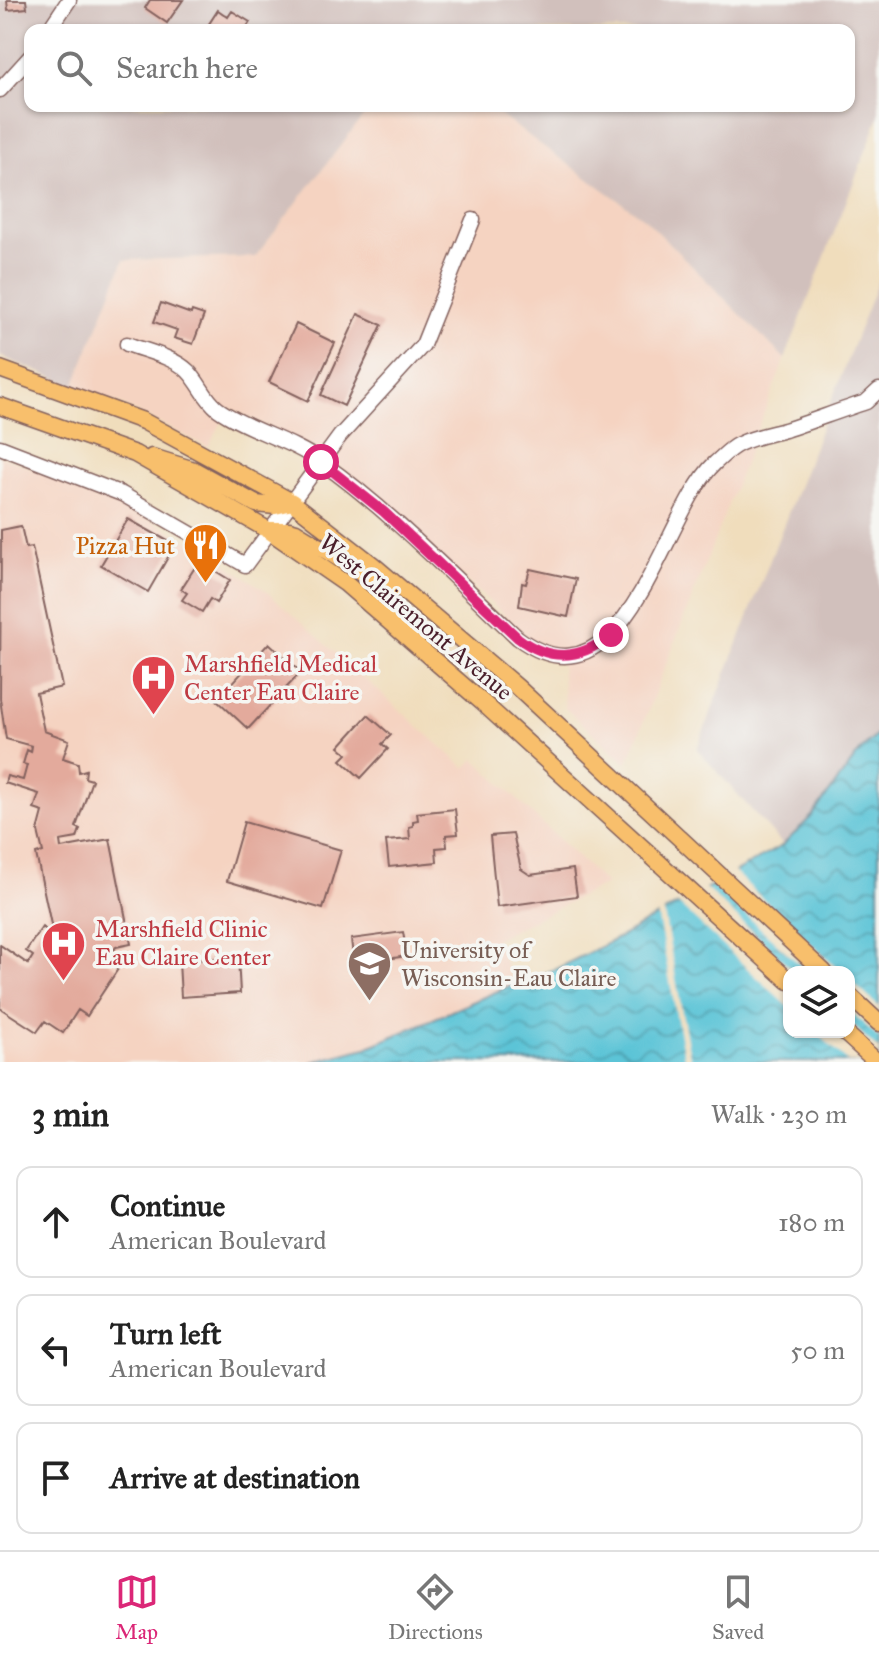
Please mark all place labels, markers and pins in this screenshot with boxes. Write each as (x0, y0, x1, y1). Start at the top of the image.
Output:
restaurant icon: Pizza Hut (182, 522, 230, 585)
place label: Pizza Hut (75, 531, 176, 561)
place label: Marshfield Medical Center Eau Claire (184, 649, 378, 707)
hospital icon: Marshfield Medical Center Eau Claire (129, 654, 177, 717)
place label: Marshfield Clinic Eau Claire Center (95, 914, 271, 972)
hospital icon: Marshfield Clinic Eau Claire Center (40, 919, 88, 982)
place label: University of Wisconsin-Eau Claire (401, 935, 616, 993)
school or university icon: University of Wisconsin-Eau Claire (346, 940, 394, 1003)

